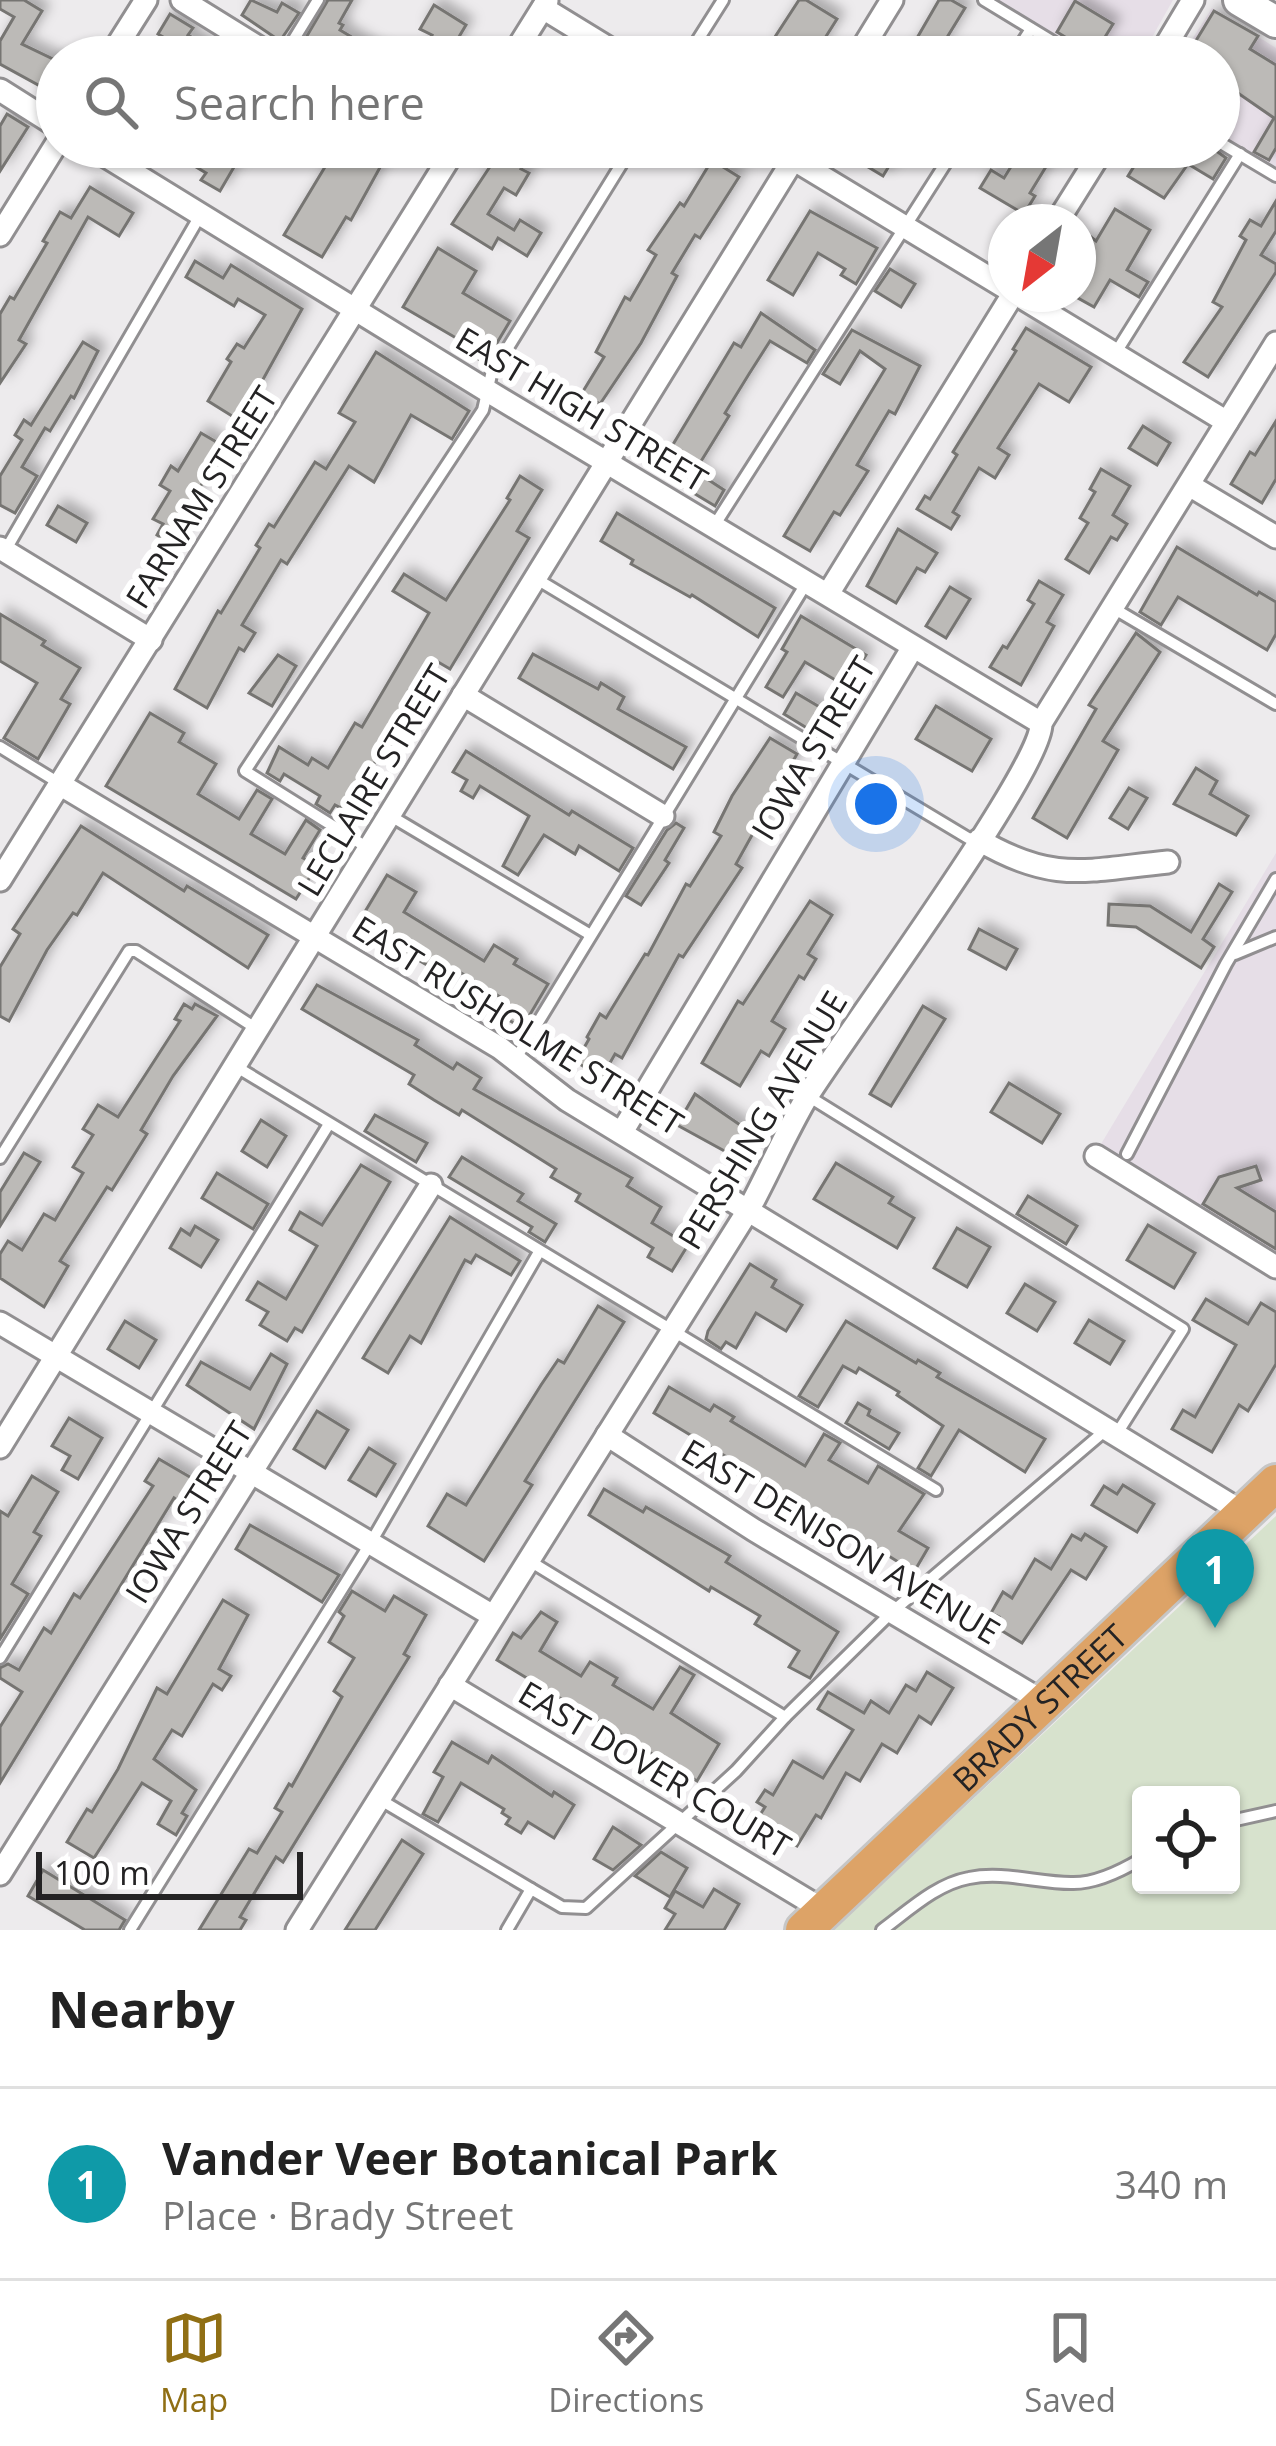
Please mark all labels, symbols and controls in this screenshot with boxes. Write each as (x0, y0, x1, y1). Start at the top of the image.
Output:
search box (36, 36, 1240, 168)
icon: search (78, 69, 144, 135)
text: Search here (174, 72, 425, 133)
north arrow (988, 204, 1096, 312)
street label: EAST HIGH STREET (448, 316, 716, 502)
street label: FARNAM STREET (115, 377, 287, 617)
street label: IOWA STREET (741, 648, 885, 848)
street label: LECLAIRE STREET (286, 656, 460, 904)
your location (846, 774, 906, 834)
street label: EAST RUSHOLME STREET (344, 905, 692, 1145)
street label: PERSHING AVENUE (667, 983, 857, 1257)
street label: IOWA STREET (114, 1413, 262, 1611)
street label: EAST DENISON AVENUE (674, 1428, 1008, 1654)
pin: 1 (1176, 1529, 1254, 1628)
street label: BRADY STREET (942, 1613, 1136, 1801)
street label: EAST DOVER COURT (511, 1670, 799, 1868)
map controls (1132, 1786, 1240, 1894)
button: locate (1132, 1786, 1240, 1894)
scale bar (36, 1846, 303, 1899)
text: 100 m (54, 1850, 150, 1895)
text: Nearby (48, 1973, 235, 2043)
text: Vander Veer Botanical Park (162, 2127, 777, 2188)
text: 1 (76, 2157, 98, 2210)
text: 340 m (1115, 2157, 1228, 2210)
text: Place · Brady Street (162, 2188, 513, 2241)
tab: Map (160, 2305, 228, 2422)
tab: Directions (548, 2305, 704, 2422)
tab: Saved (1024, 2305, 1116, 2422)

